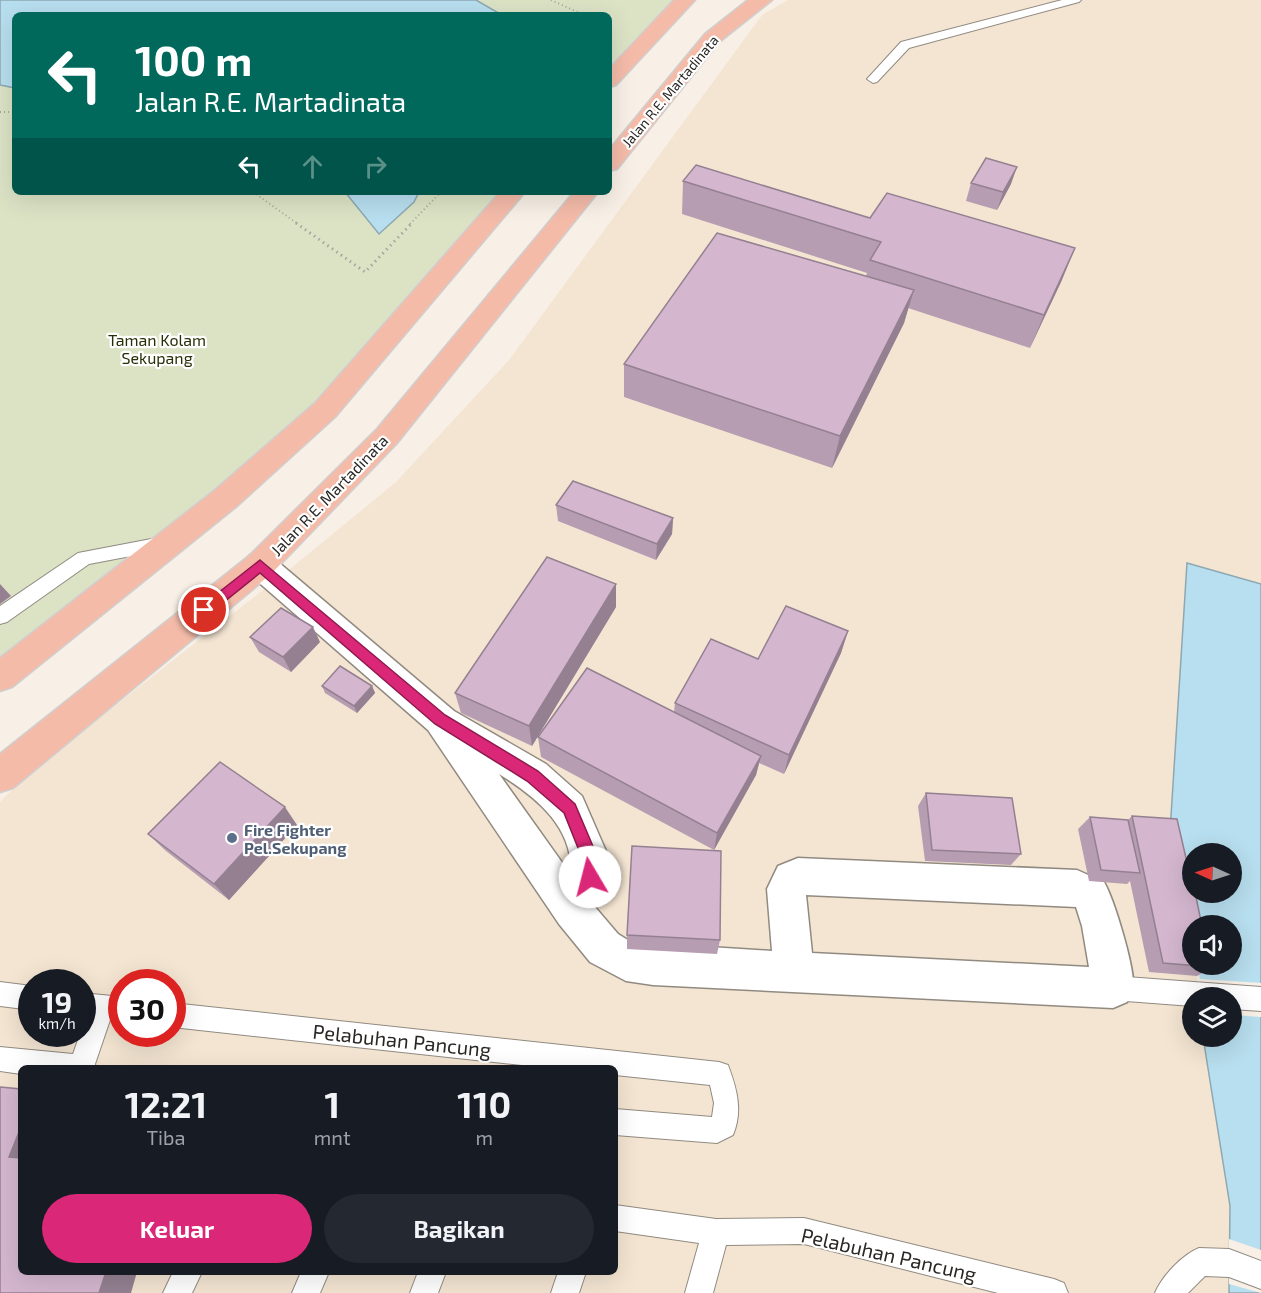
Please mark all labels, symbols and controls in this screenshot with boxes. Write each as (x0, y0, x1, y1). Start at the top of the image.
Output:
street label: Jalan R.E. Martadinata (618, 32, 722, 150)
text: 100 m (135, 34, 252, 84)
icon: left (36, 36, 114, 114)
text: Jalan R.E. Martadinata (135, 85, 406, 117)
icon: left (233, 150, 266, 183)
icon: ahead (296, 150, 329, 183)
icon: right (359, 150, 392, 183)
park label: Taman Kolam Sekupang (108, 330, 206, 367)
street label: Jalan R.E. Martadinata (266, 431, 392, 559)
pin (178, 584, 229, 635)
icon: arrive (187, 593, 220, 626)
place label: Fire Fighter Pel.Sekupang (244, 820, 347, 857)
marker: Fire Fighter Pel.Sekupang (225, 831, 239, 845)
north arrow (1182, 843, 1242, 903)
map controls (1182, 843, 1242, 1047)
position arrow (558, 845, 622, 909)
button: sound (1182, 915, 1242, 975)
speed limit sign: 30 (108, 969, 186, 1047)
text: 19 (42, 983, 72, 1019)
button: layers (1182, 987, 1242, 1047)
text: km/h (38, 1014, 76, 1032)
street label: Pelabuhan Pancung (312, 1019, 492, 1061)
text: 12:21 (125, 1082, 207, 1125)
text: 1 (324, 1082, 340, 1125)
text: 110 (457, 1082, 511, 1125)
text: Tiba (146, 1125, 185, 1149)
text: mnt (314, 1125, 351, 1149)
text: m (476, 1125, 493, 1149)
button: Keluar (42, 1194, 312, 1263)
button: Bagikan (324, 1194, 594, 1263)
street label: Pelabuhan Pancung (799, 1222, 979, 1286)

